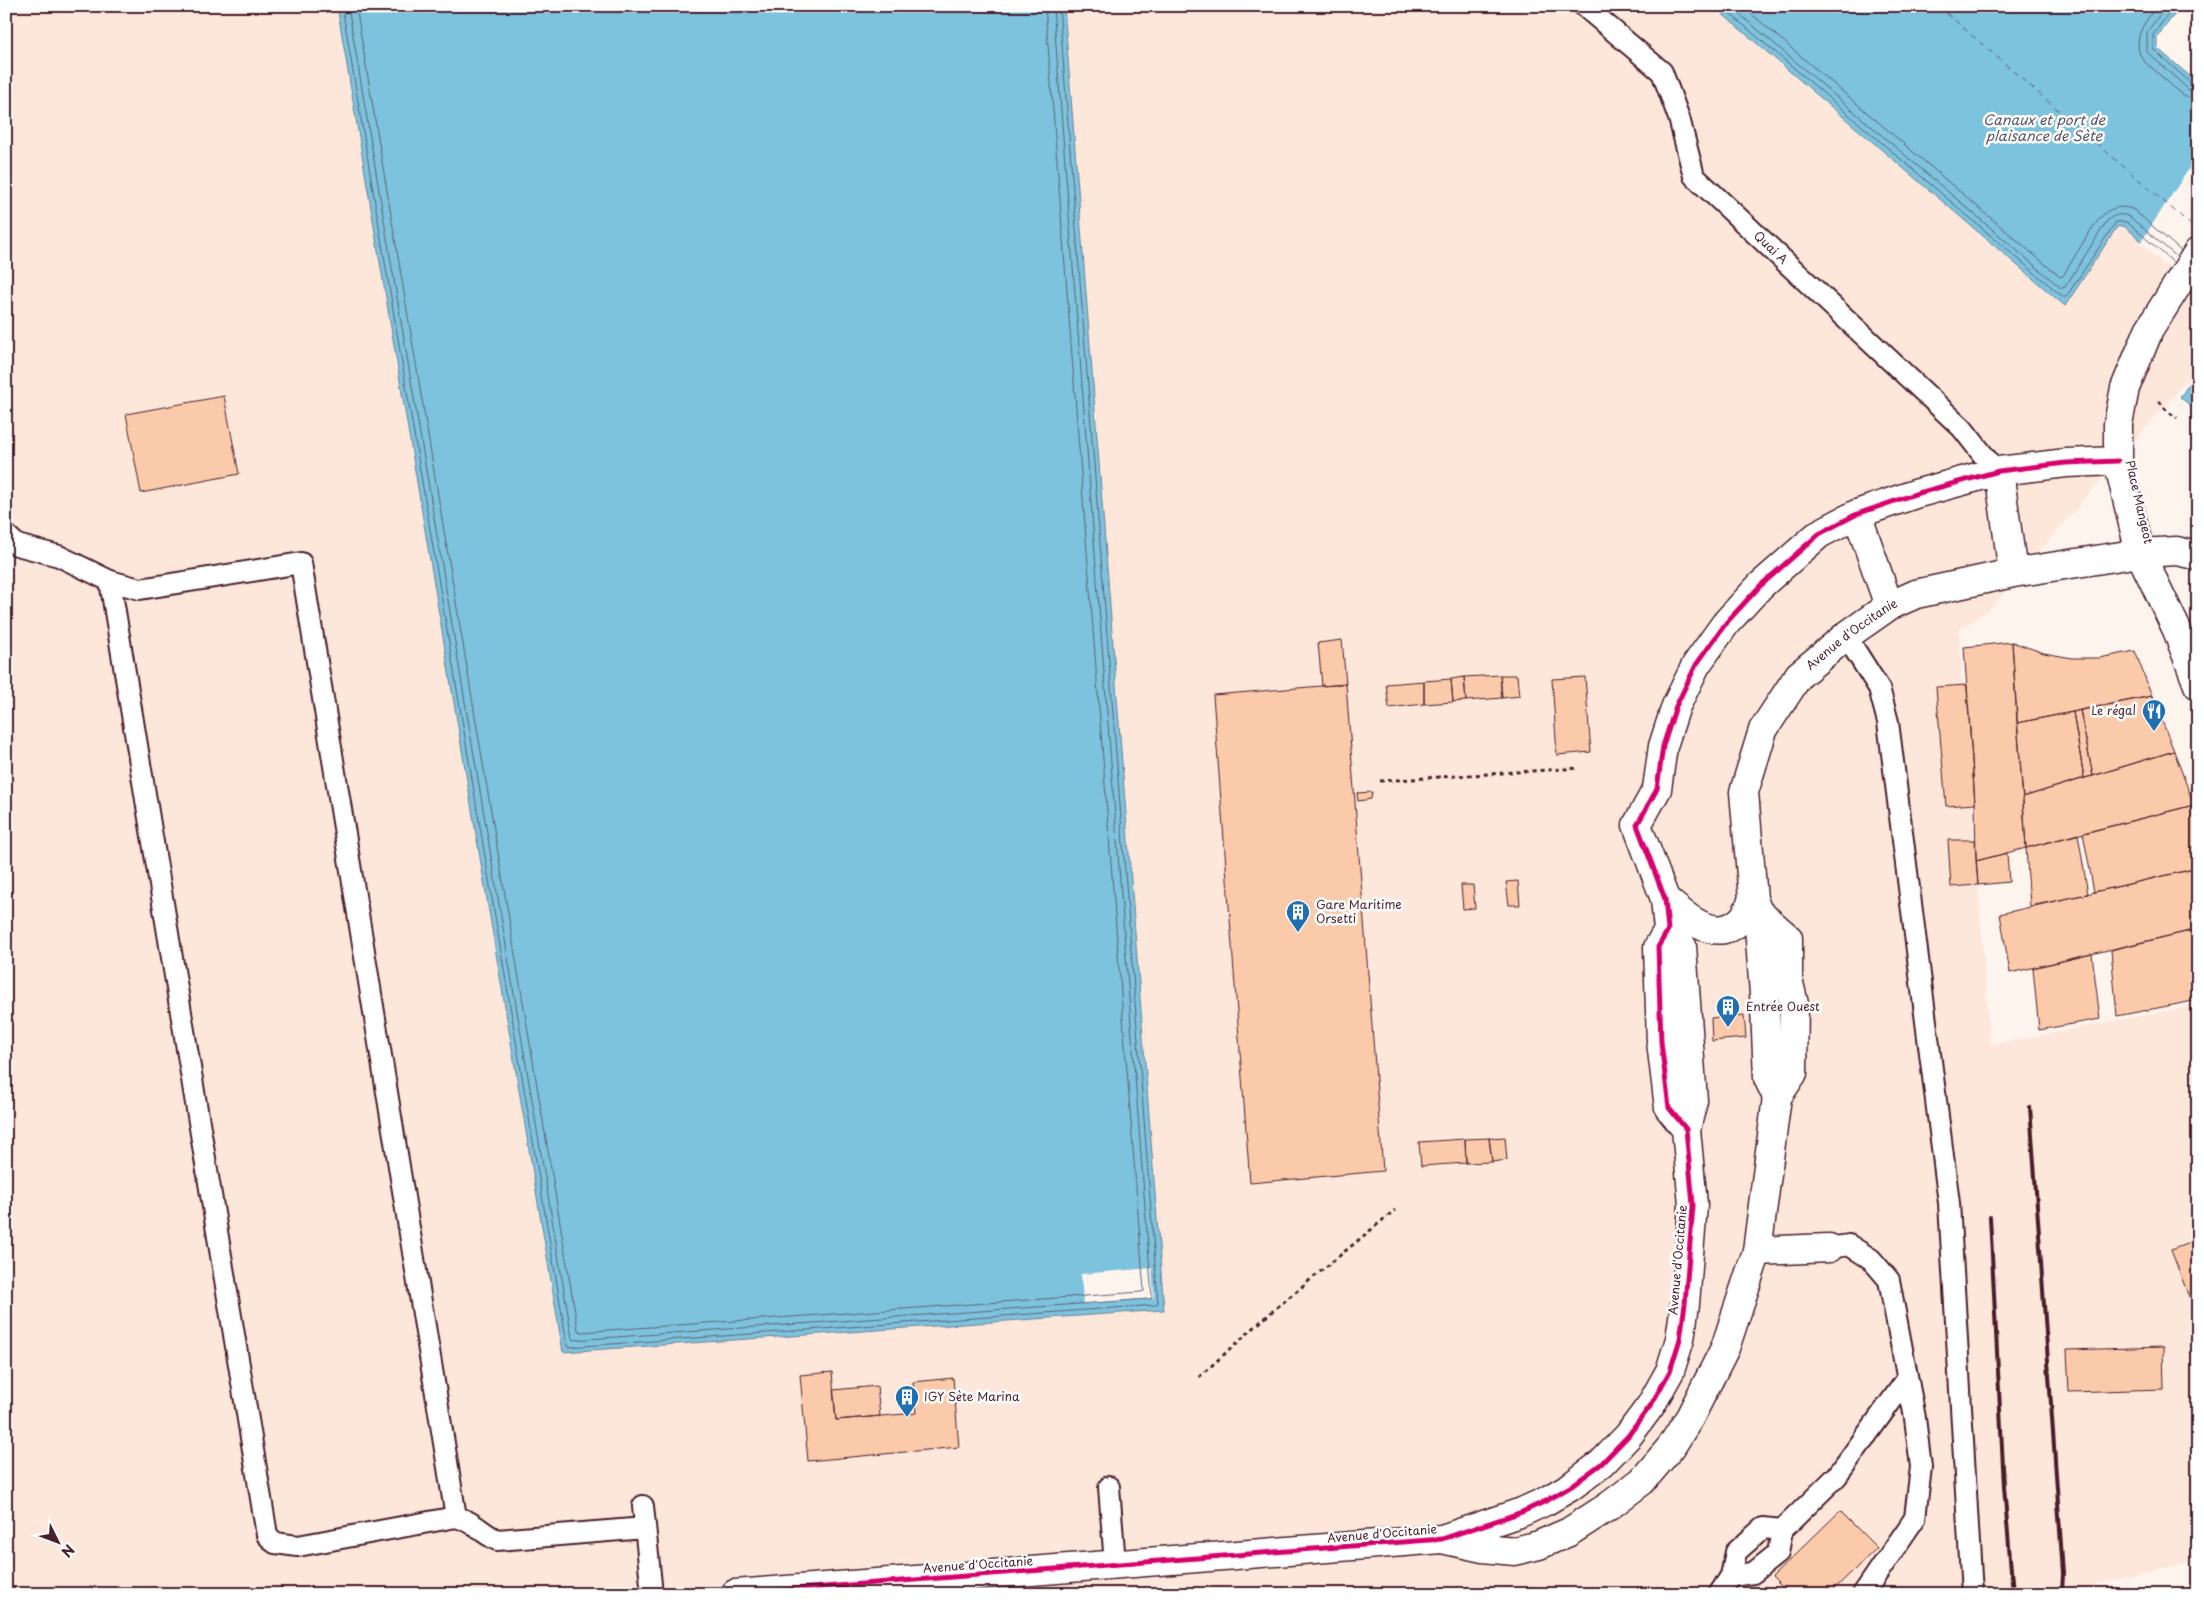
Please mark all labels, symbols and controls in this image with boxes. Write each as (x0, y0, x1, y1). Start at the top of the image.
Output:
water label: Canaux et port de plaisance de Sète (1983, 109, 2106, 146)
street label: Quai A (1750, 226, 1792, 268)
street label: Place Mangeot (2122, 458, 2158, 545)
street label: Avenue d'Occitanie (1802, 593, 1900, 674)
restaurant icon: Le régal (2141, 698, 2167, 732)
place label: Le régal (2091, 701, 2136, 719)
place label: Gare Maritime Orsetti (1316, 895, 1402, 927)
building icon: Gare Maritime Orsetti (1285, 899, 1311, 933)
building icon: Entrée Ouest (1715, 994, 1741, 1028)
place label: Entrée Ouest (1746, 997, 1820, 1015)
street label: Avenue d'Occitanie (1663, 1204, 1691, 1316)
building icon: IGY Sète Marina (894, 1384, 920, 1418)
place label: IGY Sète Marina (924, 1387, 1020, 1405)
north arrow (32, 1518, 82, 1568)
street label: Avenue d'Occitanie (1326, 1519, 1438, 1547)
text: N (57, 1540, 80, 1562)
street label: Avenue d'Occitanie (922, 1551, 1034, 1577)

